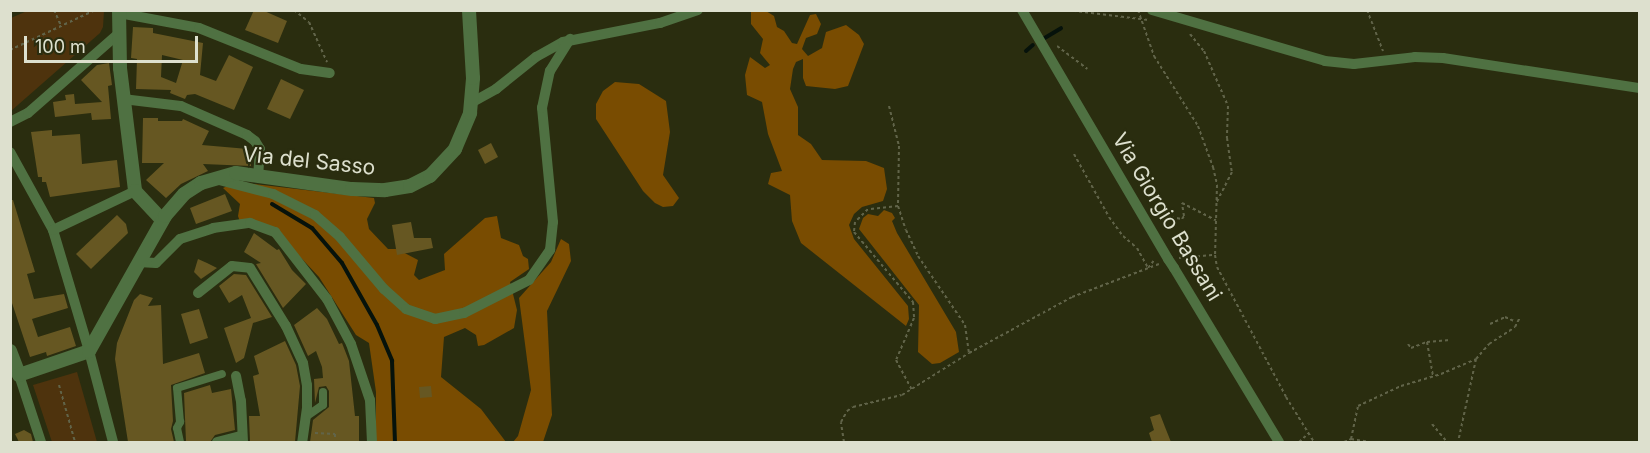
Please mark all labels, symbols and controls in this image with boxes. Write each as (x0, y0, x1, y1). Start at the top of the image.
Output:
scale bar (27, 24, 201, 62)
text: 100 m (35, 36, 86, 57)
street label: Via Giorgio Bassani (1107, 128, 1227, 306)
street label: Via del Sasso (241, 141, 377, 181)

